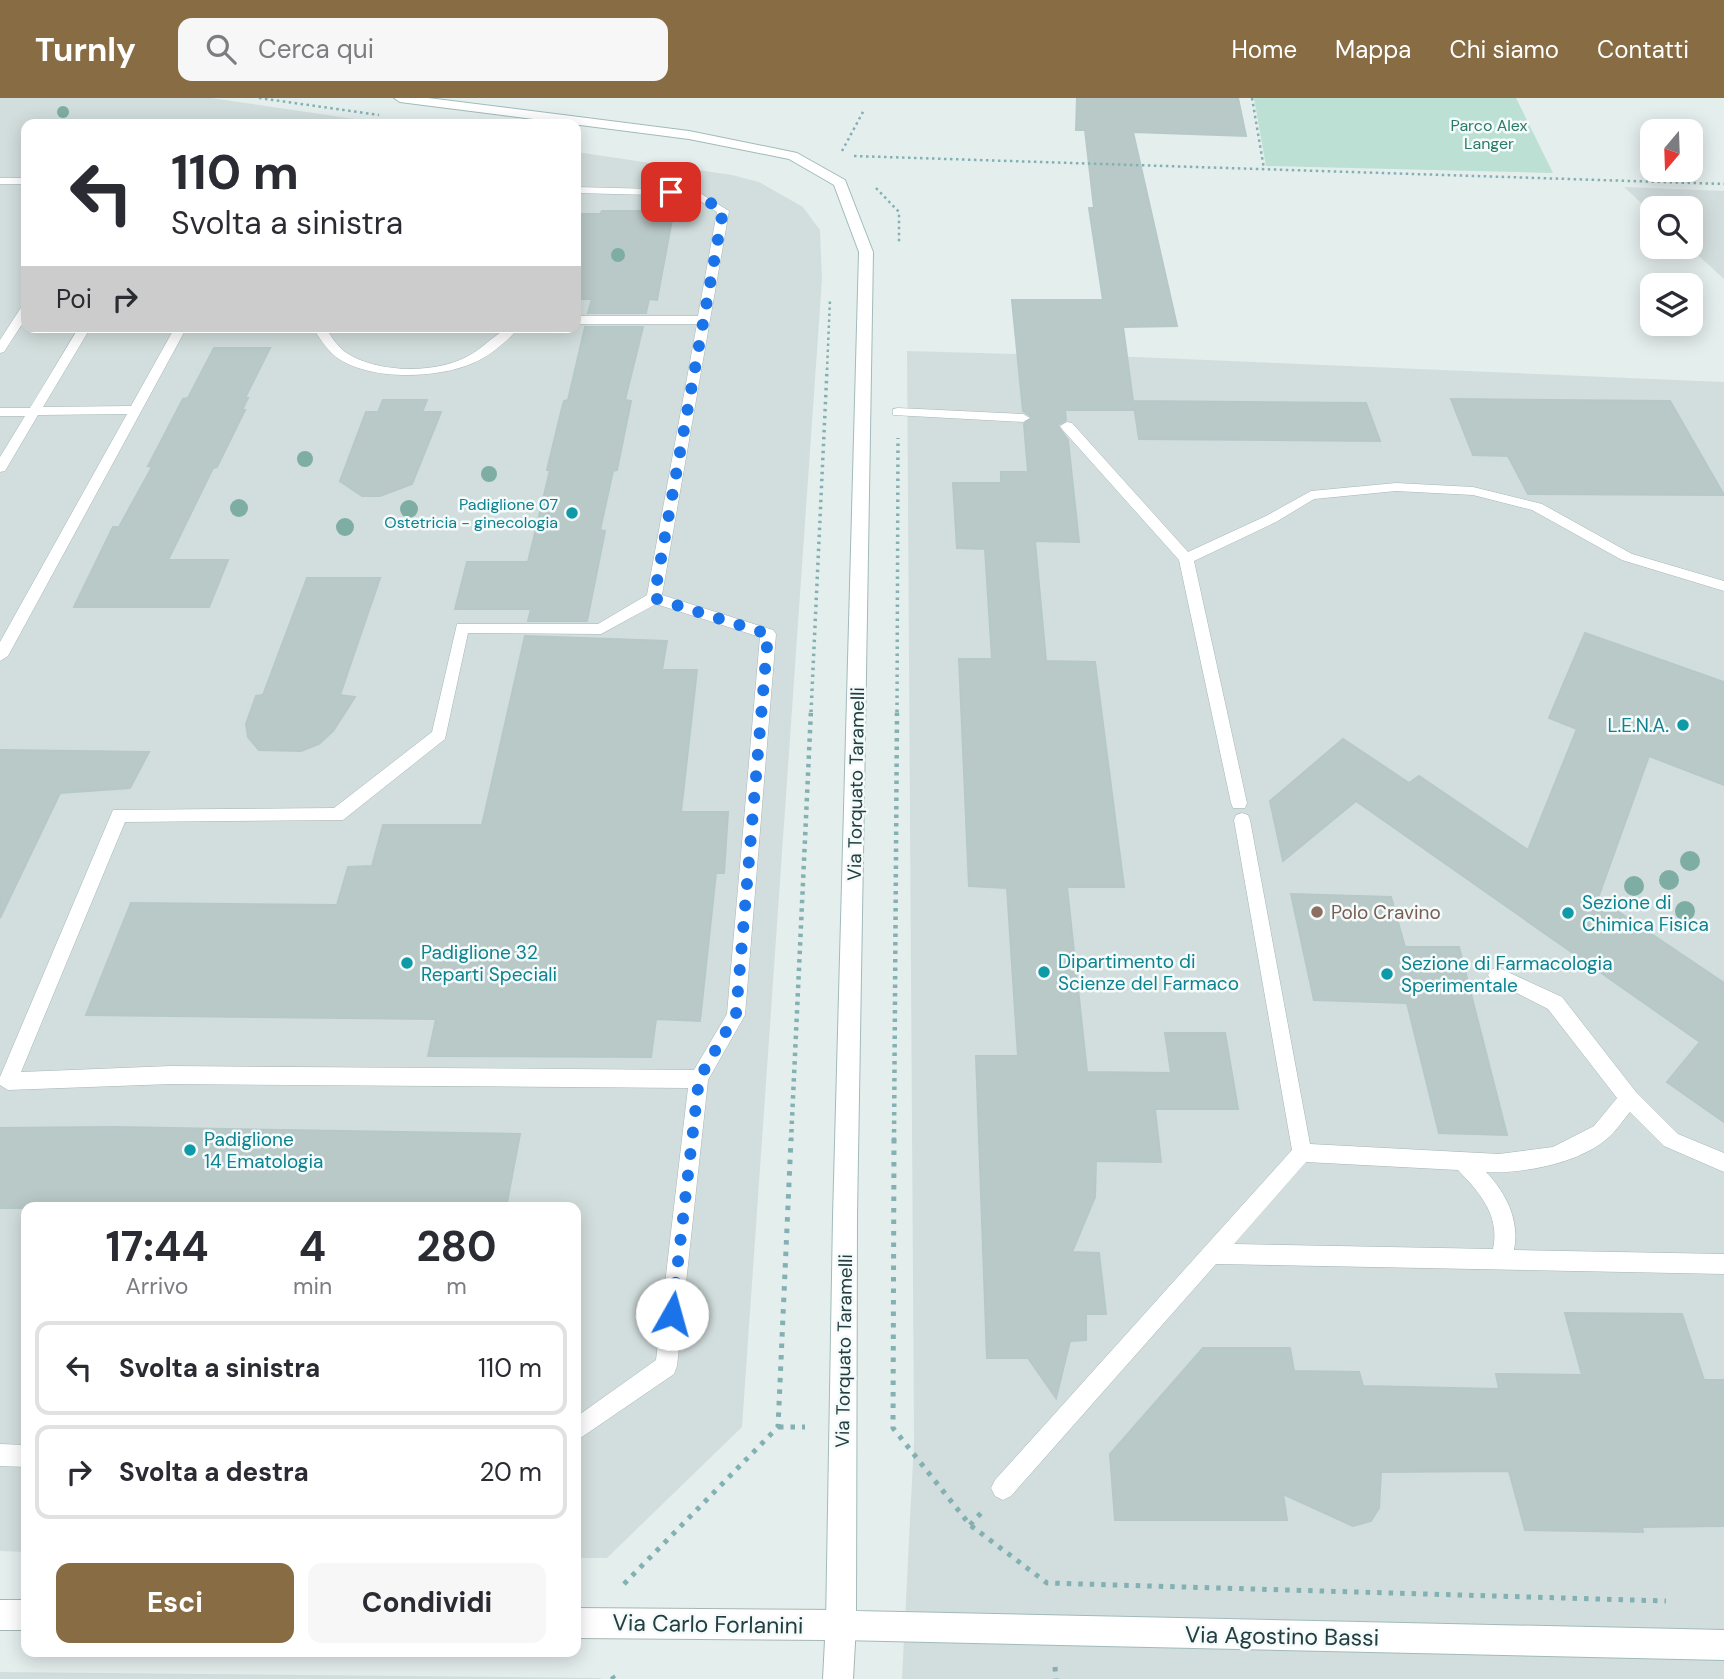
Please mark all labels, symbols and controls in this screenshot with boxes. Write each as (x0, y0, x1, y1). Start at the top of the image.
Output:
search box (178, 18, 668, 81)
text: Turnly (35, 28, 136, 71)
icon: search (202, 30, 240, 68)
text: Cerca qui (258, 32, 374, 66)
text: Home (1231, 34, 1297, 65)
text: Mappa (1335, 34, 1411, 65)
text: Chi siamo (1449, 34, 1559, 65)
text: Contatti (1597, 34, 1689, 65)
park label: Parco Alex Langer (1451, 115, 1528, 154)
north arrow (1640, 119, 1703, 182)
map controls (1640, 119, 1703, 336)
text: 110 m (171, 140, 299, 204)
icon: left (56, 147, 147, 238)
pin (641, 162, 701, 222)
icon: arrive (652, 173, 690, 211)
button: search (1640, 196, 1703, 259)
text: Svolta a sinistra (171, 202, 403, 244)
button: layers (1640, 273, 1703, 336)
icon: right (106, 280, 144, 318)
text: Poi (56, 282, 92, 316)
place label: Padiglione 07 Ostetricia - ginecologia (384, 494, 558, 533)
marker: Padiglione 07 Ostetricia - ginecologia (564, 505, 580, 521)
street label: Via Torquato Taramelli (842, 687, 870, 881)
place label: L.E.N.A. (1607, 713, 1669, 738)
marker: L.E.N.A. (1675, 717, 1691, 733)
place label: Sezione di Chimica Fisica (1582, 890, 1709, 937)
place label: Polo Cravino (1331, 900, 1441, 925)
marker: Polo Cravino (1309, 904, 1325, 920)
marker: Sezione di Chimica Fisica (1560, 905, 1576, 921)
place label: Padiglione 32 Reparti Speciali (421, 940, 557, 987)
place label: Dipartimento di Scienze del Farmaco (1058, 949, 1239, 996)
place label: Sezione di Farmacologia Sperimentale (1401, 951, 1613, 998)
marker: Padiglione 32 Reparti Speciali (399, 955, 415, 971)
marker: Dipartimento di Scienze del Farmaco (1036, 964, 1052, 980)
marker: Sezione di Farmacologia Sperimentale (1379, 966, 1395, 982)
place label: Padiglione 14 Ematologia (204, 1127, 323, 1174)
marker: Padiglione 14 Ematologia (182, 1142, 198, 1158)
text: 17:44 (105, 1219, 209, 1274)
text: 4 (299, 1219, 326, 1274)
text: 280 (417, 1219, 497, 1274)
street label: Via Torquato Taramelli (830, 1254, 858, 1448)
text: Arrivo (125, 1271, 188, 1301)
text: min (293, 1271, 332, 1301)
text: m (446, 1271, 467, 1301)
position arrow (635, 1277, 709, 1351)
icon: left (60, 1349, 98, 1387)
text: Svolta a sinistra (119, 1351, 320, 1385)
text: 110 m (478, 1351, 542, 1385)
icon: right (60, 1453, 98, 1491)
text: Svolta a destra (119, 1455, 309, 1489)
text: 20 m (479, 1455, 542, 1489)
button: Esci (56, 1563, 294, 1643)
button: Condividi (308, 1563, 546, 1643)
street label: Via Carlo Forlanini (612, 1607, 804, 1641)
street label: Via Agostino Bassi (1185, 1619, 1379, 1653)

